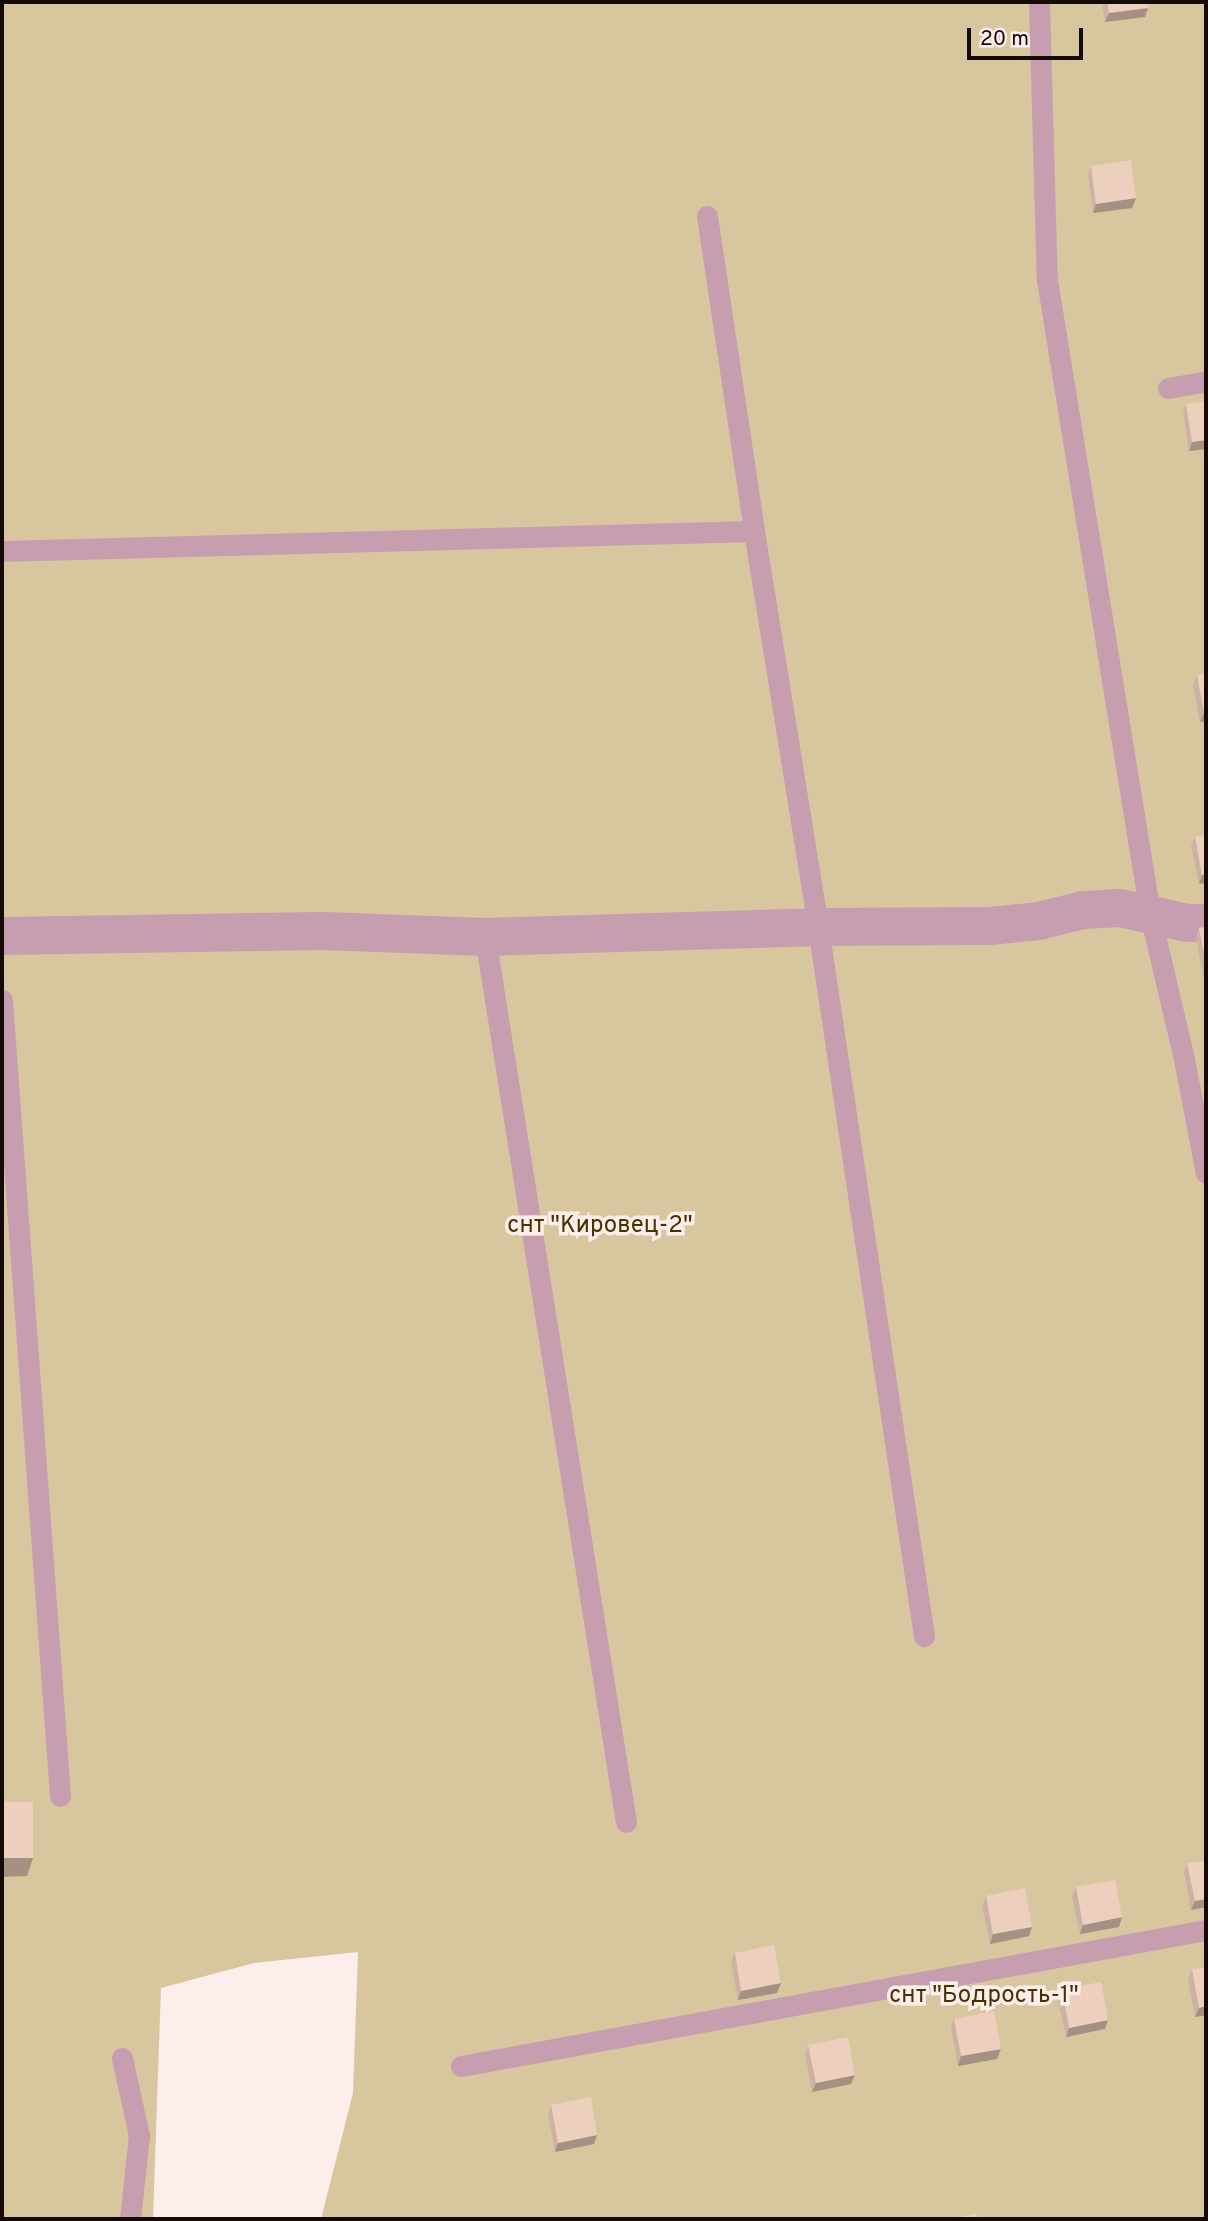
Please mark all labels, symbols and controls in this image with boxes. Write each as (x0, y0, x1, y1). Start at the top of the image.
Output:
scale bar (970, 14, 1086, 58)
text: 20 m (980, 26, 1029, 53)
park label: снт "Кировец-2" (507, 1213, 693, 1241)
park label: снт "Бодрость-1" (889, 1983, 1079, 2011)

